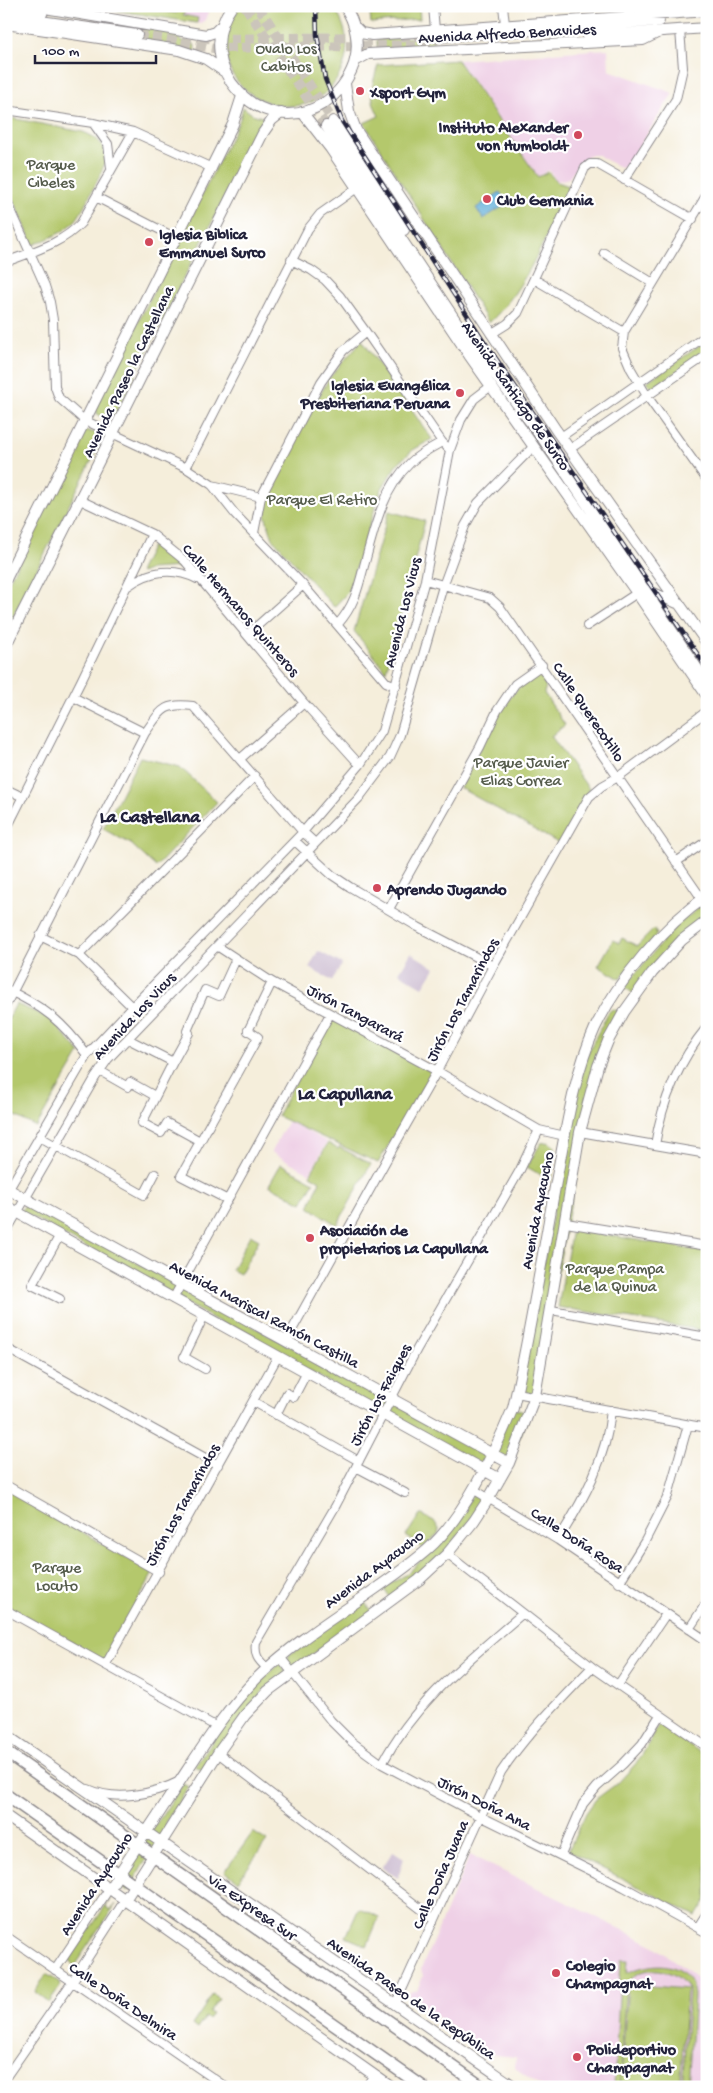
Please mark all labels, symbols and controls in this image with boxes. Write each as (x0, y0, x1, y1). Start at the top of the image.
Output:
street label: Avenida Alfredo Benavides (418, 21, 598, 50)
scale bar (35, 32, 156, 64)
park label: Ovalo Los Cabitos (255, 41, 318, 78)
text: 100 m (41, 43, 80, 61)
marker: Xsport Gym (354, 85, 366, 97)
place label: Xsport Gym (369, 85, 447, 104)
place label: Instituto Alexander von Humboldt (439, 120, 570, 157)
marker: Instituto Alexander von Humboldt (572, 129, 584, 141)
park label: Parque Cibeles (26, 157, 76, 194)
marker: Club Germania (481, 193, 493, 205)
place label: Club Germania (496, 193, 594, 212)
place label: Iglesia Biblica Emmanuel Surco (159, 227, 266, 264)
marker: Iglesia Biblica Emmanuel Surco (143, 236, 155, 248)
street label: Avenida Paseo la Castellana (80, 283, 181, 461)
street label: Avenida Santiago de Surco (455, 319, 573, 475)
place label: Iglesia Evangélica Presbiteriana Peruana (300, 378, 451, 415)
marker: Iglesia Evangélica Presbiteriana Peruana (454, 387, 466, 399)
park label: Parque El Retiro (266, 492, 377, 511)
street label: Calle Hermanos Quinteros (177, 541, 303, 682)
street label: Avenida Los Vicus (382, 555, 428, 670)
street label: Calle Querecotillo (547, 659, 627, 766)
park label: Parque Javier Elias Correa (473, 755, 569, 792)
district label: La Castellana (100, 808, 201, 829)
marker: Aprendo Jugando (371, 882, 383, 894)
place label: Aprendo Jugando (386, 882, 507, 901)
street label: Jirón Los Tamarindos (424, 935, 505, 1065)
street label: Avenida Los Vicus (90, 969, 182, 1065)
street label: Jirón Tangarará (303, 982, 407, 1049)
district label: La Capullana (298, 1085, 393, 1106)
street label: Avenida Ayacucho (519, 1150, 560, 1271)
place label: Asociación de propietarios La Capullana (319, 1223, 489, 1260)
marker: Asociación de propietarios La Capullana (304, 1232, 316, 1244)
street label: Avenida Mariscal Ramón Castilla (165, 1258, 362, 1375)
park label: Parque Pampa de la Quinua (565, 1261, 665, 1298)
street label: Jirón Los Faiques (347, 1340, 418, 1450)
street label: Jirón Los Tamarindos (143, 1440, 226, 1570)
street label: Calle Doña Rosa (526, 1505, 627, 1580)
street label: Avenida Ayacucho (322, 1527, 428, 1614)
park label: Parque Locuto (32, 1560, 82, 1597)
street label: Jirón Doña Ana (434, 1773, 534, 1837)
street label: Calle Doña Juana (410, 1817, 475, 1933)
street label: Avenida Ayacucho (57, 1830, 138, 1940)
street label: Via Expresa Sur (202, 1871, 300, 1947)
street label: Avenida Paseo de la República (322, 1934, 499, 2066)
place label: Colegio Champagnat (565, 1958, 654, 1995)
street label: Calle Doña Delmira (64, 1959, 181, 2047)
marker: Colegio Champagnat (550, 1967, 562, 1979)
place label: Polideportivo Champagnat (586, 2042, 677, 2079)
marker: Polideportivo Champagnat (571, 2051, 583, 2063)

